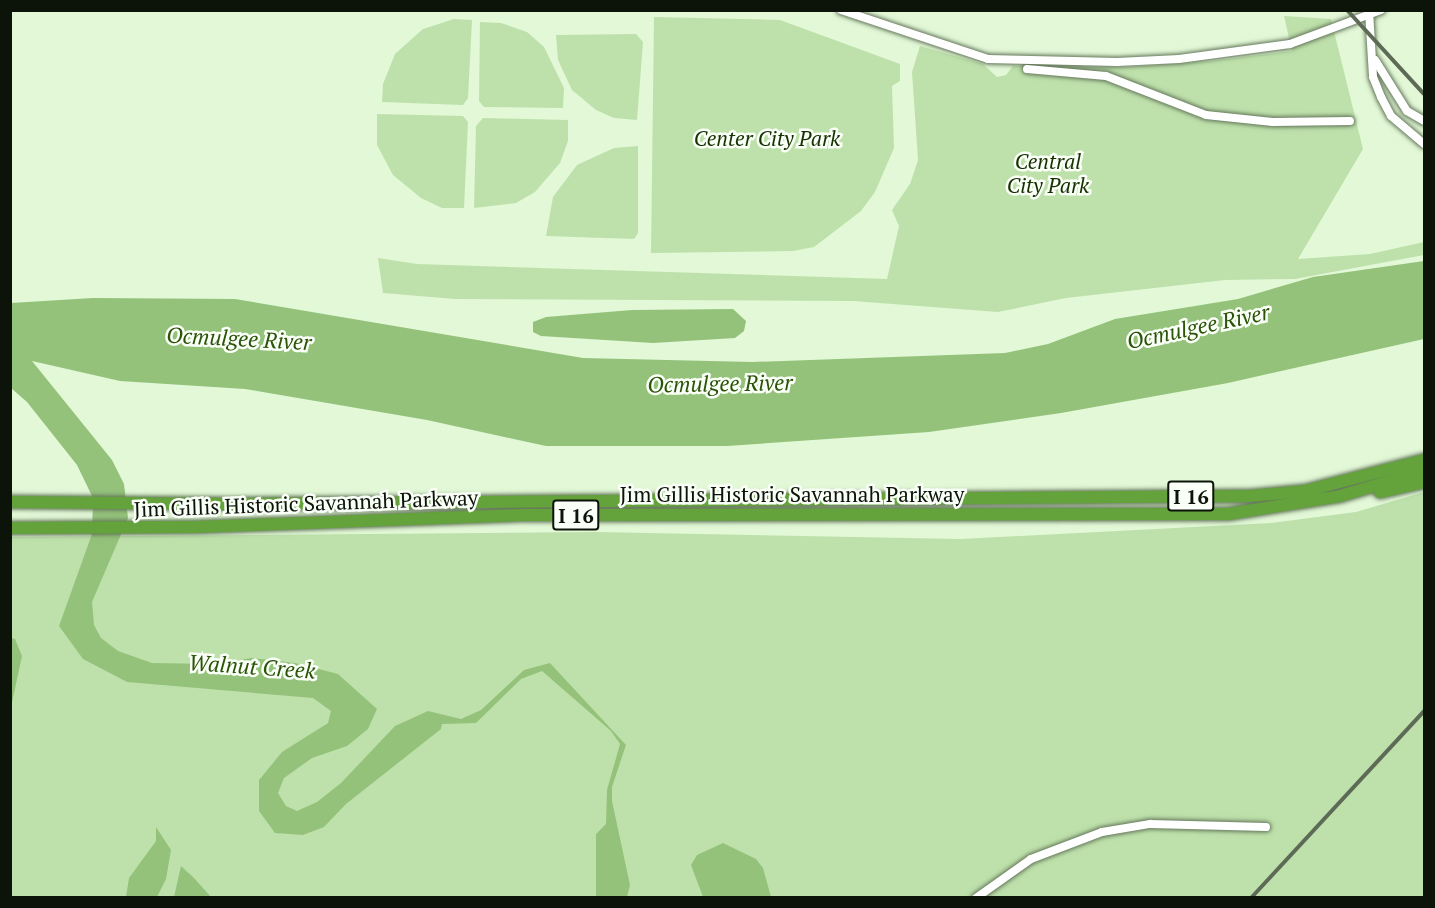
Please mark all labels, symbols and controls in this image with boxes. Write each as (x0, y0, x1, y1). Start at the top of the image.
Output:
park label: Center City Park (694, 125, 840, 151)
park label: Central City Park (1007, 148, 1089, 198)
water label: Ocmulgee River (1124, 298, 1272, 354)
water label: Ocmulgee River (166, 321, 312, 355)
water label: Ocmulgee River (647, 369, 793, 397)
road number: I 16 (1167, 479, 1215, 513)
street label: Jim Gillis Historic Savannah Parkway (620, 481, 964, 507)
street label: Jim Gillis Historic Savannah Parkway (133, 484, 479, 522)
road number: I 16 (552, 498, 600, 532)
water label: Walnut Creek (188, 648, 316, 684)

